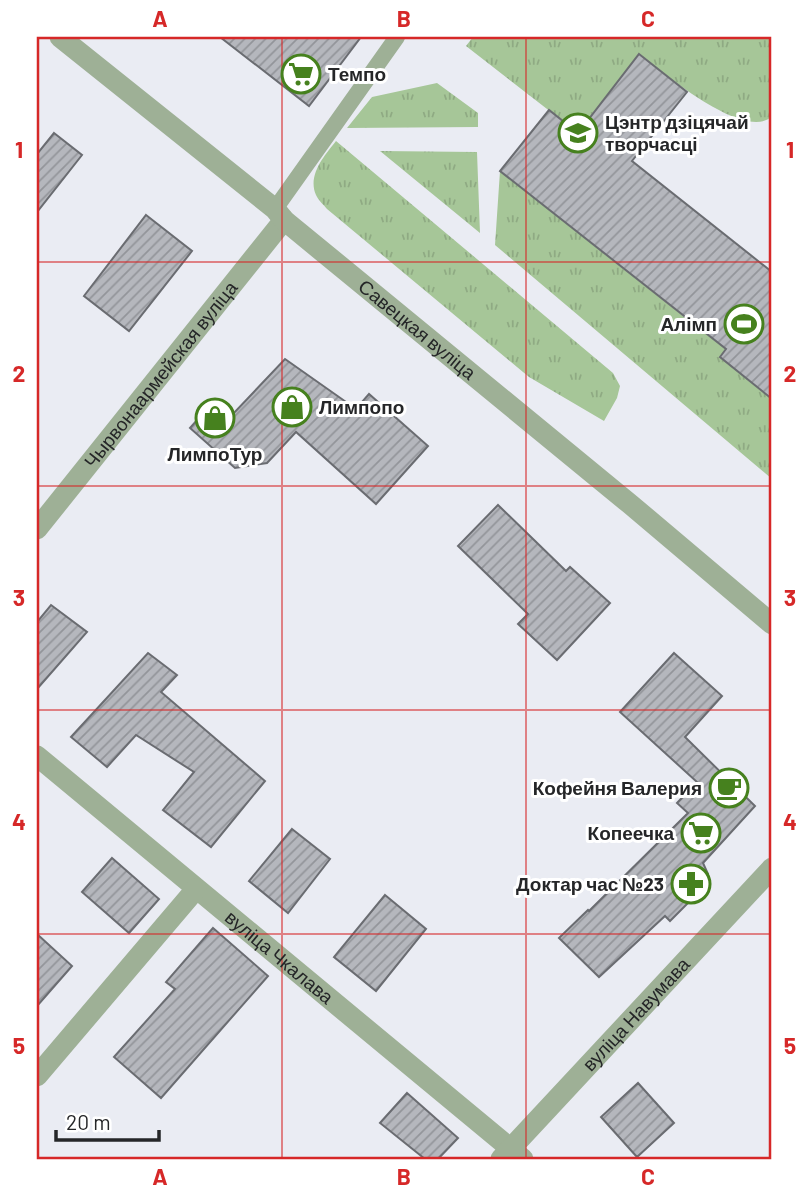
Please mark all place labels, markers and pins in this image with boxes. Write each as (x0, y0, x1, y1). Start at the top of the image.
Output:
supermarket icon: Темпо (280, 53, 322, 95)
place label: Темпо (328, 62, 386, 85)
place label: Цэнтр дзіцячай творчасці (605, 110, 749, 155)
school or university icon: Цэнтр дзіцячай творчасці (557, 112, 599, 154)
sports icon: Алімп (723, 303, 765, 345)
place label: Алімп (660, 312, 717, 335)
shop icon: Лимпопо (271, 386, 313, 428)
place label: Лимпопо (319, 395, 404, 418)
shop icon: ЛимпоТур (194, 397, 236, 439)
place label: ЛимпоТур (168, 442, 262, 465)
cafe icon: Кофейня Валерия (708, 767, 750, 809)
place label: Кофейня Валерия (533, 776, 702, 799)
supermarket icon: Копеечка (680, 812, 722, 854)
place label: Копеечка (588, 821, 674, 844)
pharmacy icon: Доктар час №23 (670, 863, 712, 905)
place label: Доктар час №23 (516, 872, 664, 895)

